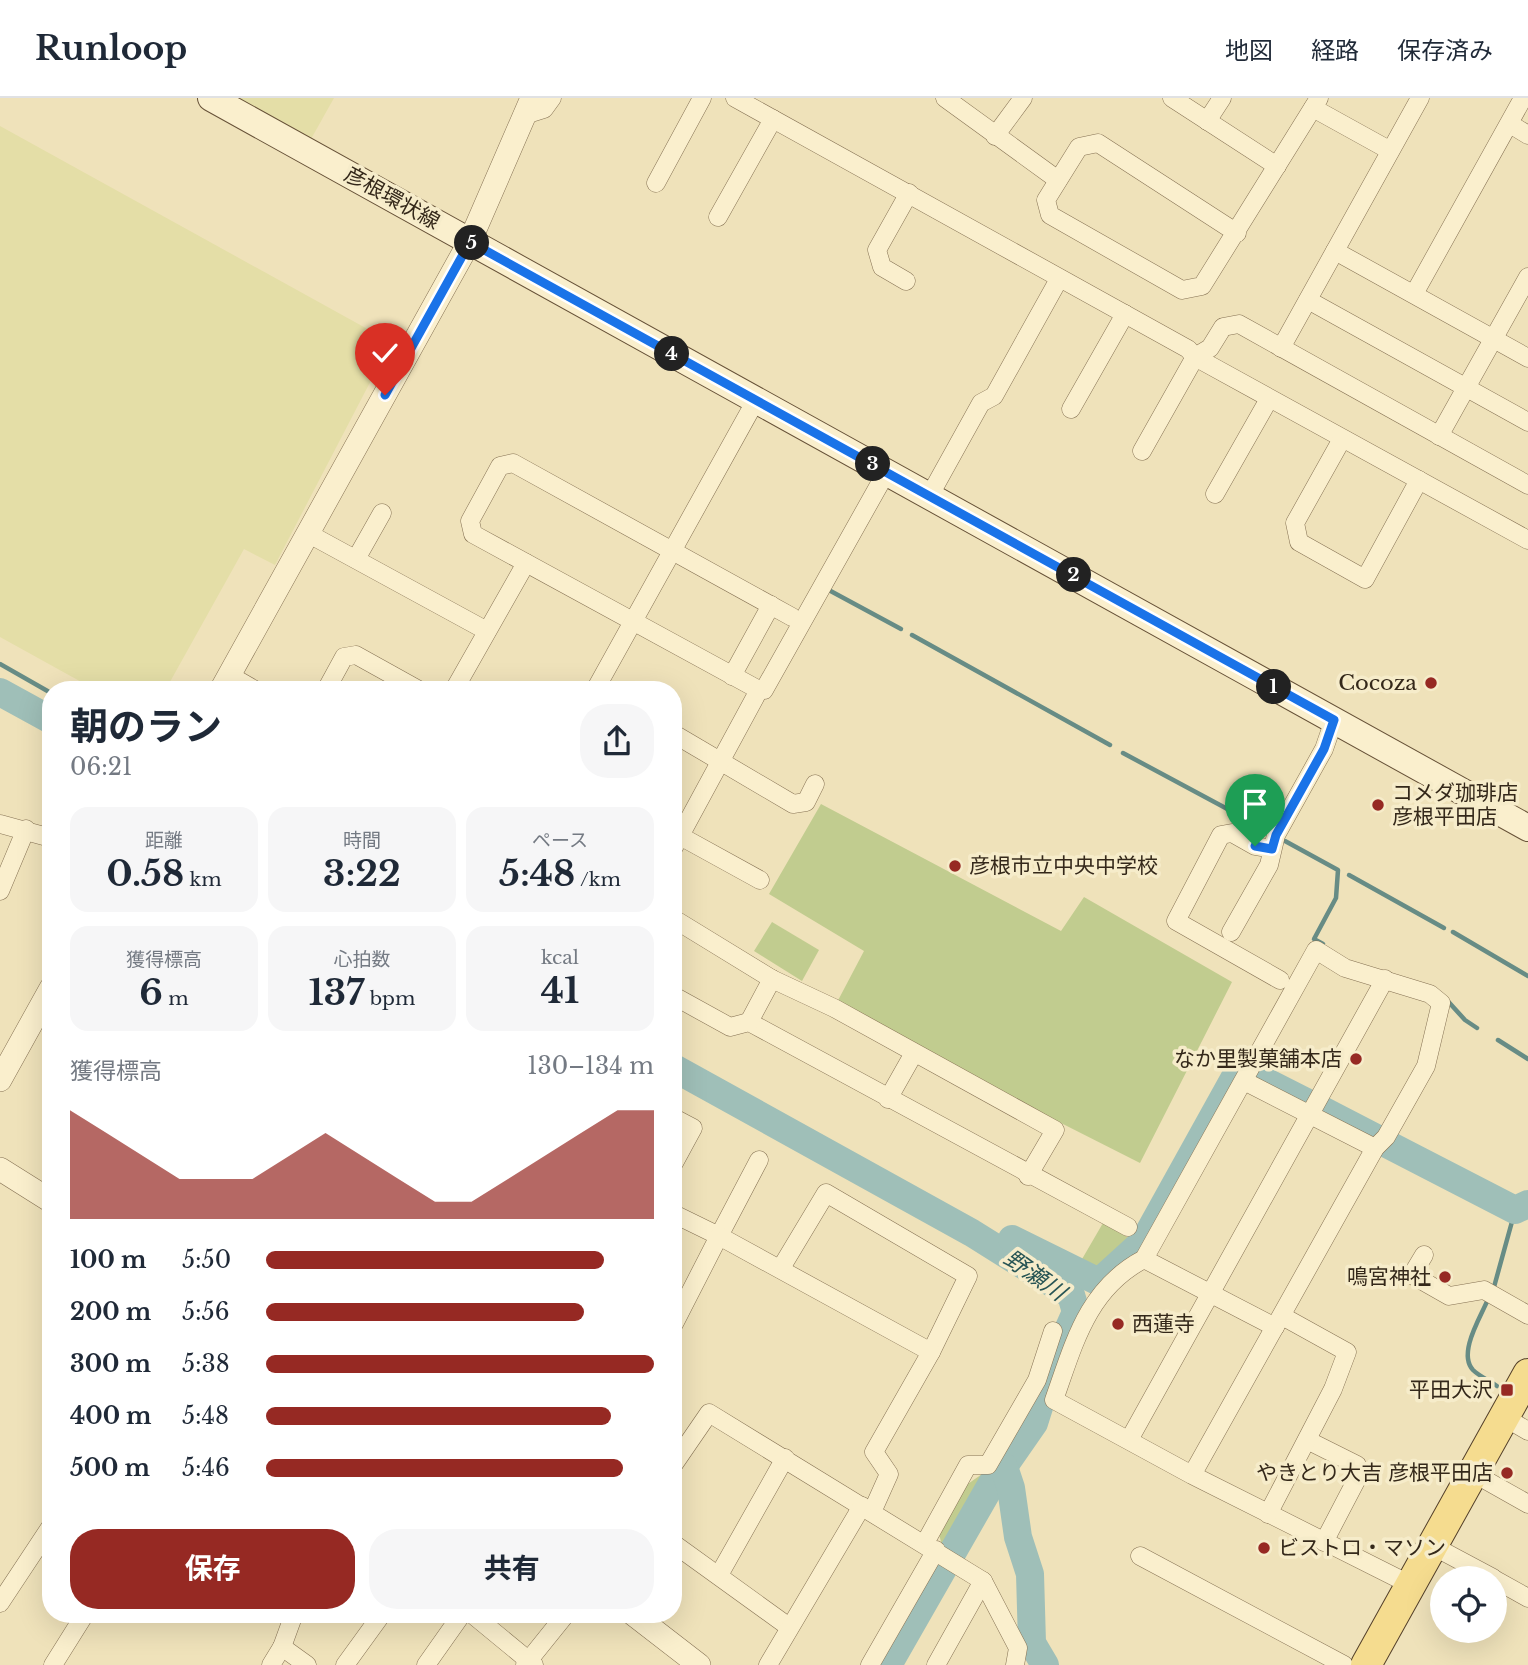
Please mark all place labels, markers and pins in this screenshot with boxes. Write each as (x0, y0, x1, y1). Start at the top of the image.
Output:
pin: 5 (454, 226, 490, 260)
pin (355, 323, 415, 395)
pin: 4 (654, 336, 690, 372)
pin: 3 (856, 446, 890, 482)
pin: 2 (1056, 558, 1092, 592)
pin: 1 (1256, 670, 1292, 704)
place label: Cocoza (1338, 670, 1417, 696)
marker: Cocoza (1423, 675, 1439, 691)
pin (1225, 774, 1285, 846)
place label: コメダ珈琲店 彦根平田店 (1392, 780, 1518, 830)
marker: コメダ珈琲店 彦根平田店 (1370, 797, 1386, 813)
place label: 彦根市立中央中学校 (969, 853, 1158, 879)
marker: 彦根市立中央中学校 (947, 858, 963, 874)
place label: なか里製菓舗本店 (1174, 1046, 1342, 1072)
marker: なか里製菓舗本店 (1348, 1051, 1364, 1067)
place label: 鳴宮神社 (1347, 1264, 1431, 1290)
marker: 鳴宮神社 (1437, 1269, 1453, 1285)
place label: 西蓮寺 (1132, 1311, 1195, 1337)
marker: 西蓮寺 (1110, 1316, 1126, 1332)
place label: 平田大沢 (1409, 1377, 1493, 1403)
marker: 平田大沢 (1499, 1382, 1515, 1398)
place label: やきとり大吉 彦根平田店 (1256, 1460, 1493, 1486)
marker: やきとり大吉 彦根平田店 (1499, 1465, 1515, 1481)
place label: ビストロ・マソン (1278, 1535, 1446, 1561)
marker: ビストロ・マソン (1256, 1540, 1272, 1556)

